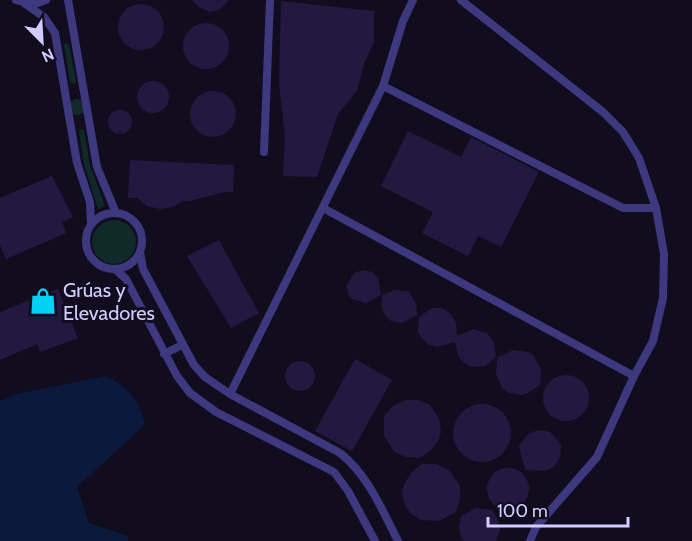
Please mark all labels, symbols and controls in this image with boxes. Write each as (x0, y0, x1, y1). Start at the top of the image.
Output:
north arrow (12, 12, 72, 72)
text: N (39, 44, 57, 66)
place label: Grúas y Elevadores (63, 278, 155, 325)
shop icon: Grúas y Elevadores (28, 286, 58, 316)
scale bar (488, 490, 628, 528)
text: 100 m (497, 500, 548, 522)

